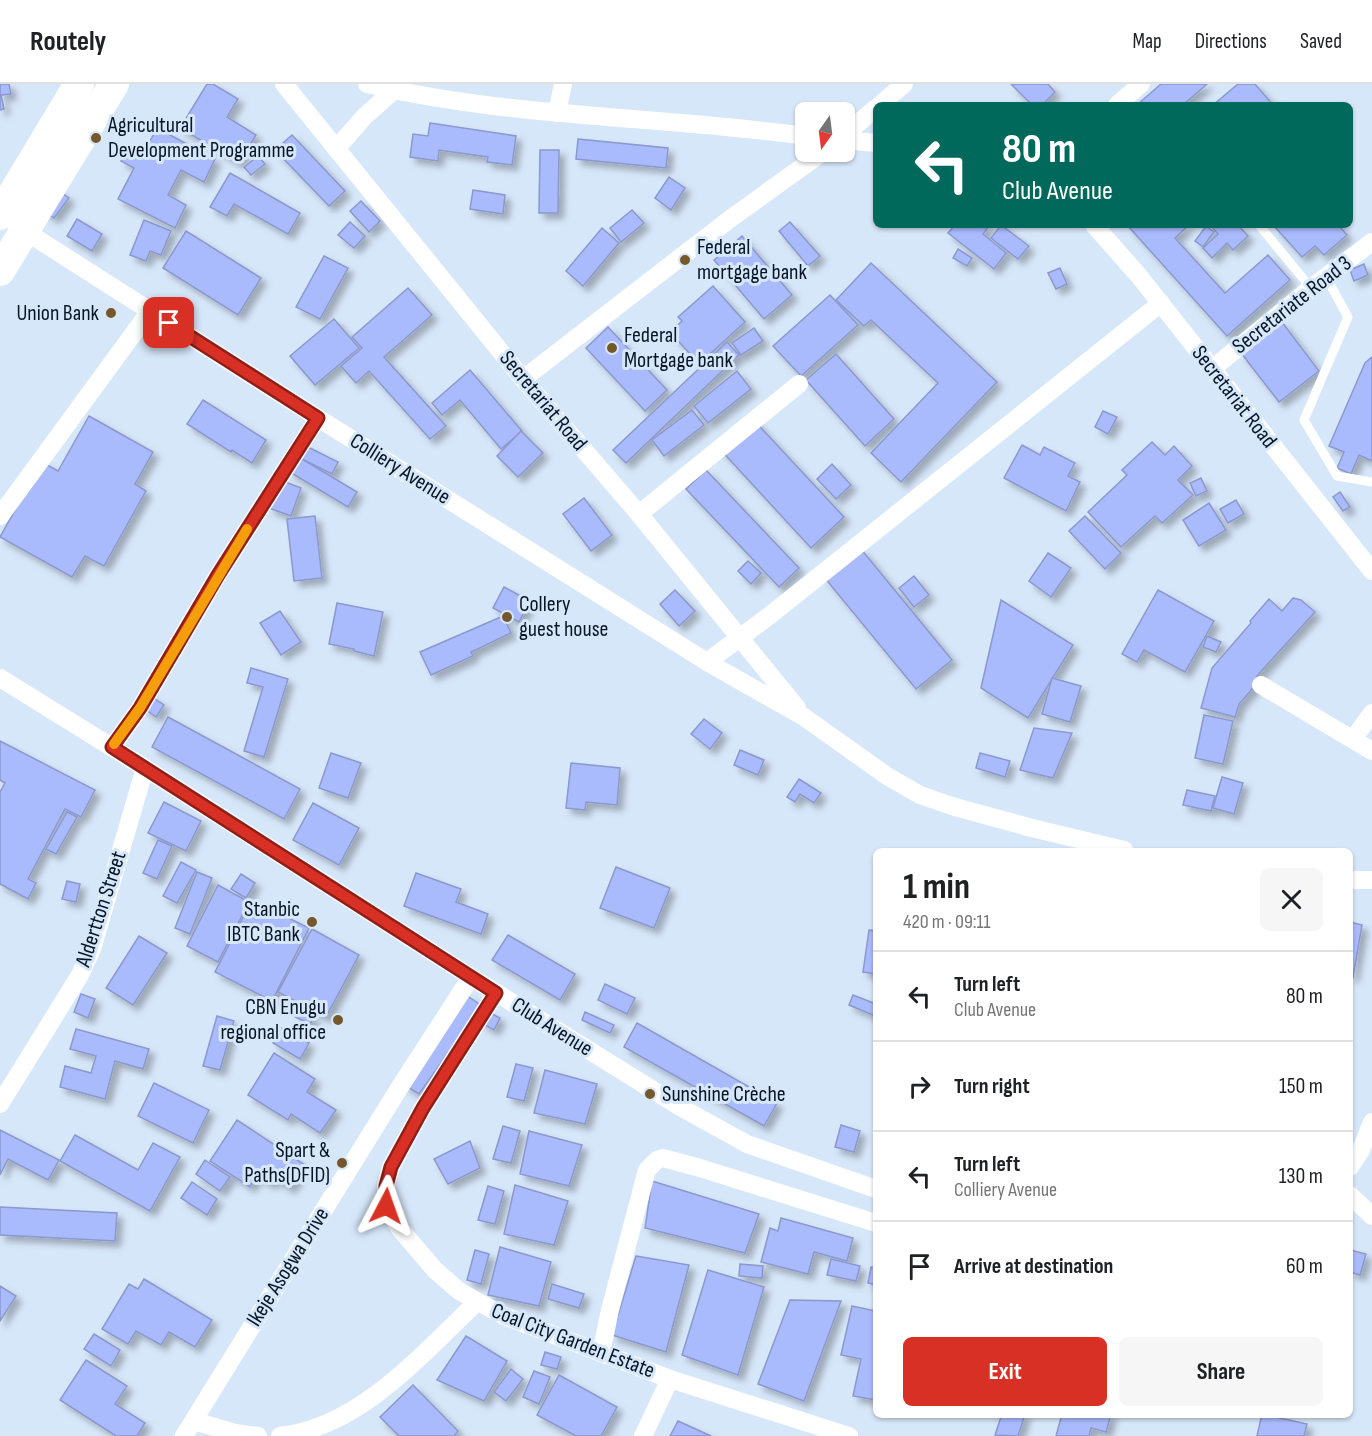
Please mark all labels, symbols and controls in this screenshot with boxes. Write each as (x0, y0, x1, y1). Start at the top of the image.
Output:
text: Routely (30, 25, 106, 58)
text: Map (1132, 29, 1162, 54)
text: Directions (1195, 29, 1267, 54)
text: Saved (1300, 29, 1342, 54)
north arrow (795, 102, 855, 162)
map controls (795, 102, 855, 162)
place label: Agricultural Development Programme (107, 112, 294, 164)
text: 80 m (1002, 124, 1076, 175)
icon: left (903, 126, 981, 204)
marker: Agricultural Development Programme (89, 131, 103, 145)
text: Club Avenue (1002, 175, 1113, 207)
place label: Federal mortgage bank (697, 234, 808, 286)
street label: Secretariate Road 3 (1227, 250, 1357, 360)
marker: Federal mortgage bank (678, 253, 692, 267)
pin (143, 297, 194, 348)
place label: Union Bank (16, 300, 100, 327)
marker: Union Bank (104, 306, 118, 320)
icon: arrive (152, 306, 185, 339)
place label: Federal Mortgage bank (624, 322, 733, 374)
street label: Secretariat Road (1186, 340, 1282, 454)
marker: Federal Mortgage bank (605, 341, 619, 355)
street label: Secretariat Road (493, 345, 593, 457)
street label: Colliery Avenue (345, 427, 455, 511)
place label: Collery guest house (519, 591, 608, 643)
marker: Collery guest house (500, 610, 514, 624)
street label: Aldertton Street (69, 847, 132, 971)
text: 1 min (903, 866, 970, 909)
button: close (1260, 868, 1323, 931)
place label: Stanbic IBTC Bank (227, 896, 301, 948)
text: 420 m · 09:11 (903, 910, 991, 934)
marker: Stanbic IBTC Bank (305, 915, 319, 929)
text: Turn left (954, 971, 1020, 998)
icon: left (903, 980, 936, 1013)
text: 80 m (1286, 983, 1323, 1010)
street label: Club Avenue (507, 992, 597, 1062)
place label: CBN Enugu regional office (220, 994, 326, 1046)
text: Club Avenue (954, 998, 1036, 1022)
marker: CBN Enugu regional office (331, 1013, 345, 1027)
icon: right (903, 1070, 936, 1103)
text: Turn right (954, 1073, 1030, 1100)
text: 150 m (1279, 1073, 1323, 1100)
place label: Sunshine Crèche (662, 1081, 786, 1108)
marker: Sunshine Crèche (643, 1087, 657, 1101)
place label: Spart & Paths(DFID) (244, 1137, 330, 1189)
text: Turn left (954, 1151, 1020, 1178)
marker: Spart & Paths(DFID) (335, 1156, 349, 1170)
icon: left (903, 1160, 936, 1193)
text: 130 m (1279, 1163, 1323, 1190)
position arrow (354, 1174, 418, 1238)
text: Colliery Avenue (954, 1178, 1057, 1202)
street label: Ikeje Asogwa Drive (241, 1203, 335, 1331)
icon: arrive (903, 1250, 936, 1283)
text: Arrive at destination (954, 1253, 1113, 1280)
text: 60 m (1286, 1253, 1323, 1280)
street label: Coal City Garden Estate (488, 1297, 658, 1385)
button: Exit (903, 1337, 1107, 1406)
button: Share (1119, 1337, 1323, 1406)

